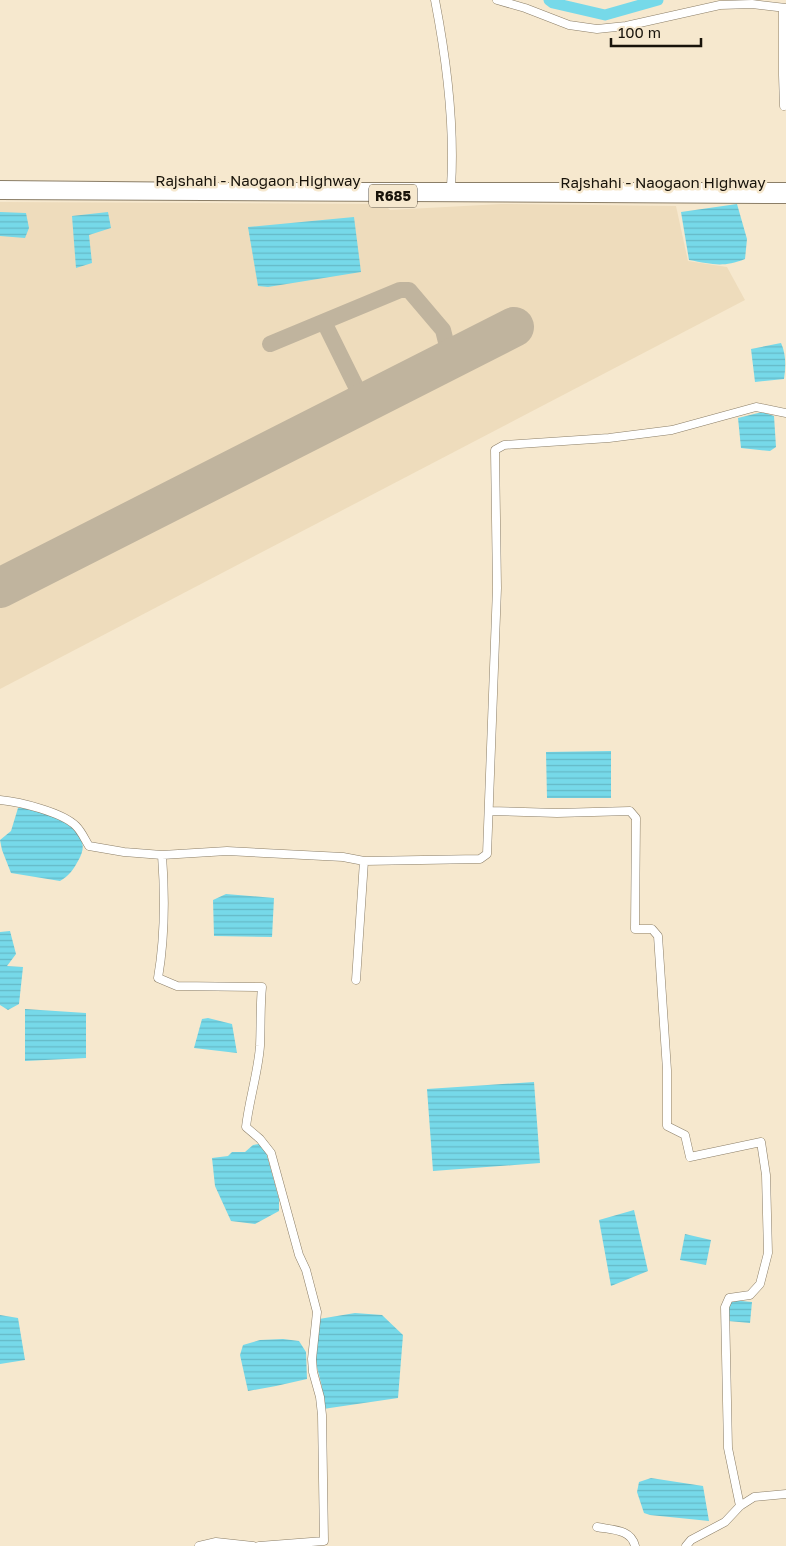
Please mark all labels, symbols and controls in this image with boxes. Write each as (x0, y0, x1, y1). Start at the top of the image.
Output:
scale bar (611, 15, 701, 47)
text: 100 m (618, 23, 661, 41)
street label: Rajshahi - Naogaon Highway (155, 171, 361, 189)
street label: Rajshahi - Naogaon Highway (560, 173, 766, 191)
road number: R685 (369, 185, 417, 208)

